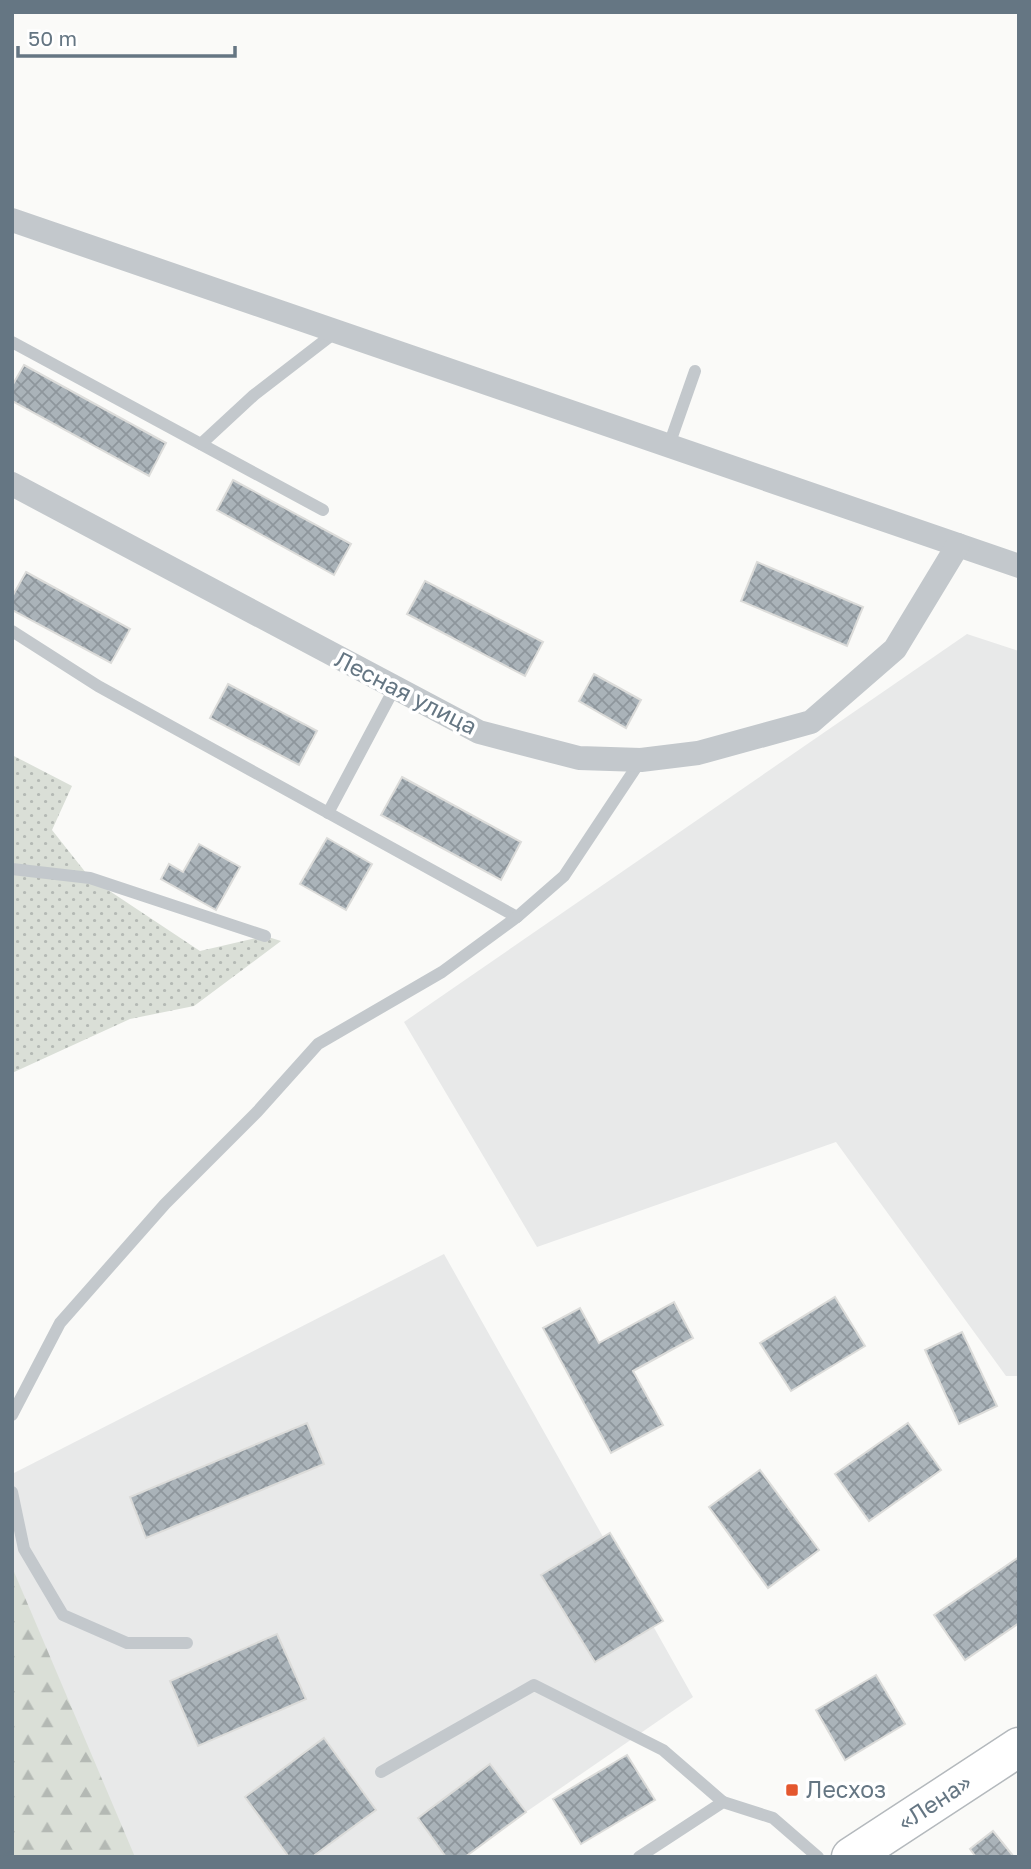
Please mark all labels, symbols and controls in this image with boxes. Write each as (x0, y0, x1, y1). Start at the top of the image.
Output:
scale bar (18, 14, 234, 58)
text: 50 m (28, 25, 77, 51)
street label: Лесная улица (331, 644, 482, 740)
street label: «Лена» (892, 1767, 976, 1836)
place label: Лесхоз (806, 1775, 886, 1803)
marker: Лесхоз (784, 1782, 800, 1798)

